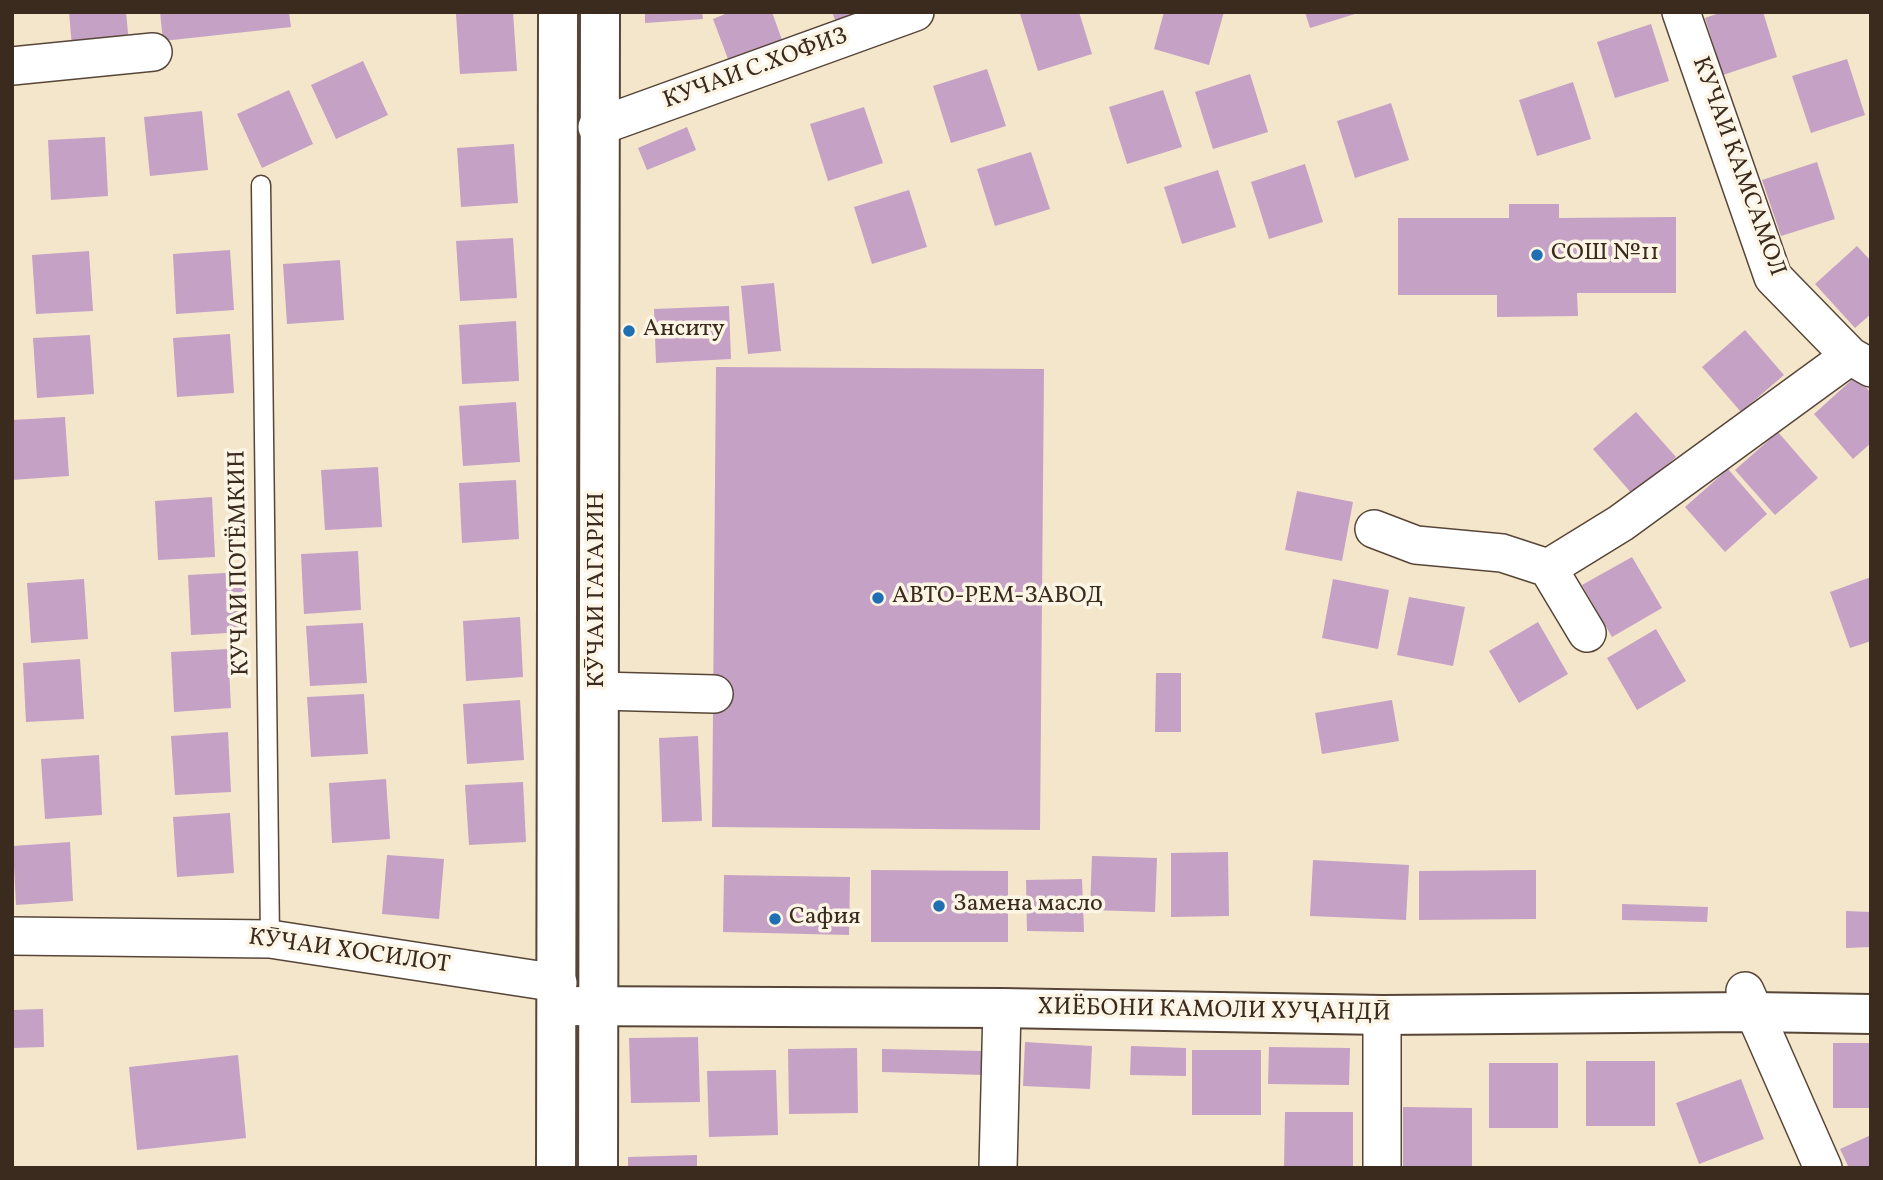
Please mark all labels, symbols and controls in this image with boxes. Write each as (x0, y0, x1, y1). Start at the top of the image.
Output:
street label: КУЧАИ С.ХОФИЗ (660, 23, 852, 117)
street label: КУЧАИ КАМСАМОЛ (1684, 53, 1790, 281)
place label: СОШ №11 (1551, 241, 1659, 269)
marker: СОШ №11 (1529, 247, 1545, 263)
place label: Анситу (643, 317, 725, 345)
marker: Анситу (621, 323, 637, 339)
street label: КУЧАИ ПОТЁМКИН (225, 450, 257, 676)
street label: КӮЧАИ ГАГАРИН (585, 492, 613, 688)
place label: АВТО-РЕМ-ЗАВОД (892, 584, 1103, 612)
marker: АВТО-РЕМ-ЗАВОД (870, 590, 886, 606)
place label: Замена масло (953, 892, 1103, 920)
marker: Замена масло (931, 898, 947, 914)
place label: Сафия (789, 905, 861, 933)
marker: Сафия (767, 911, 783, 927)
street label: КӮЧАИ ХОСИЛОТ (246, 925, 452, 981)
street label: ХИЁБОНИ КАМОЛИ ХУҶАНДӢ (1037, 995, 1391, 1029)

